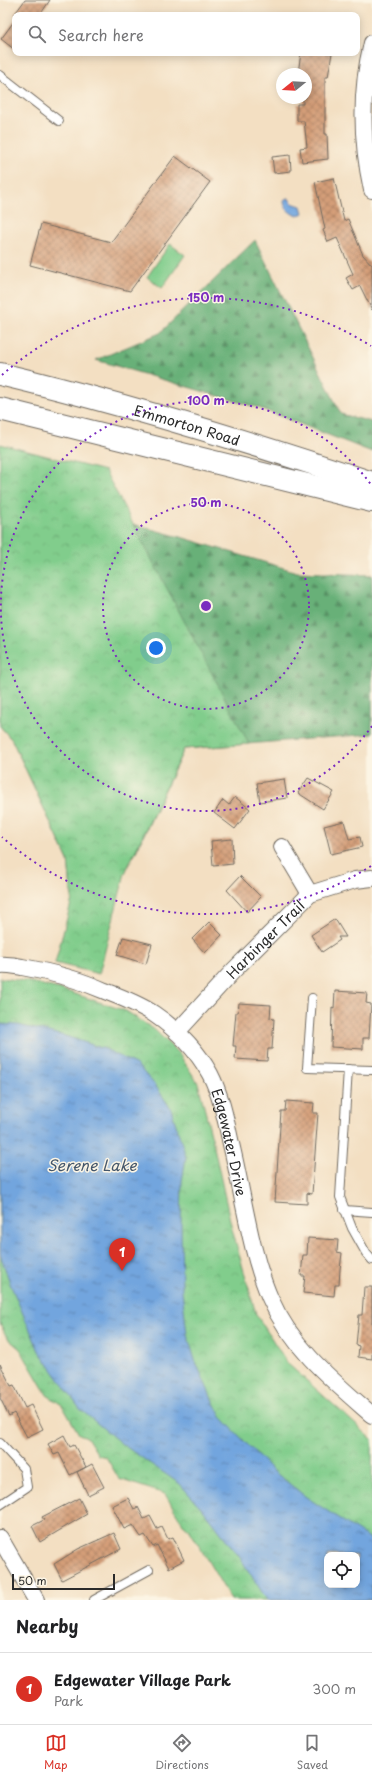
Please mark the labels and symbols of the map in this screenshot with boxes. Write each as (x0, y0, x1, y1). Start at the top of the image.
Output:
north arrow (276, 68, 312, 104)
text: 150 m (188, 288, 224, 306)
text: 100 m (187, 391, 225, 409)
street label: Emmorton Road (132, 399, 243, 450)
text: 50 m (190, 493, 222, 511)
centre of rings (199, 599, 213, 613)
your location (146, 638, 166, 658)
street label: Harbinger Trail (221, 895, 309, 983)
street label: Edgewater Drive (207, 1085, 252, 1198)
water label: Serene Lake (47, 1153, 138, 1176)
pin: 1 (109, 1238, 135, 1271)
scale bar (12, 1572, 115, 1591)

